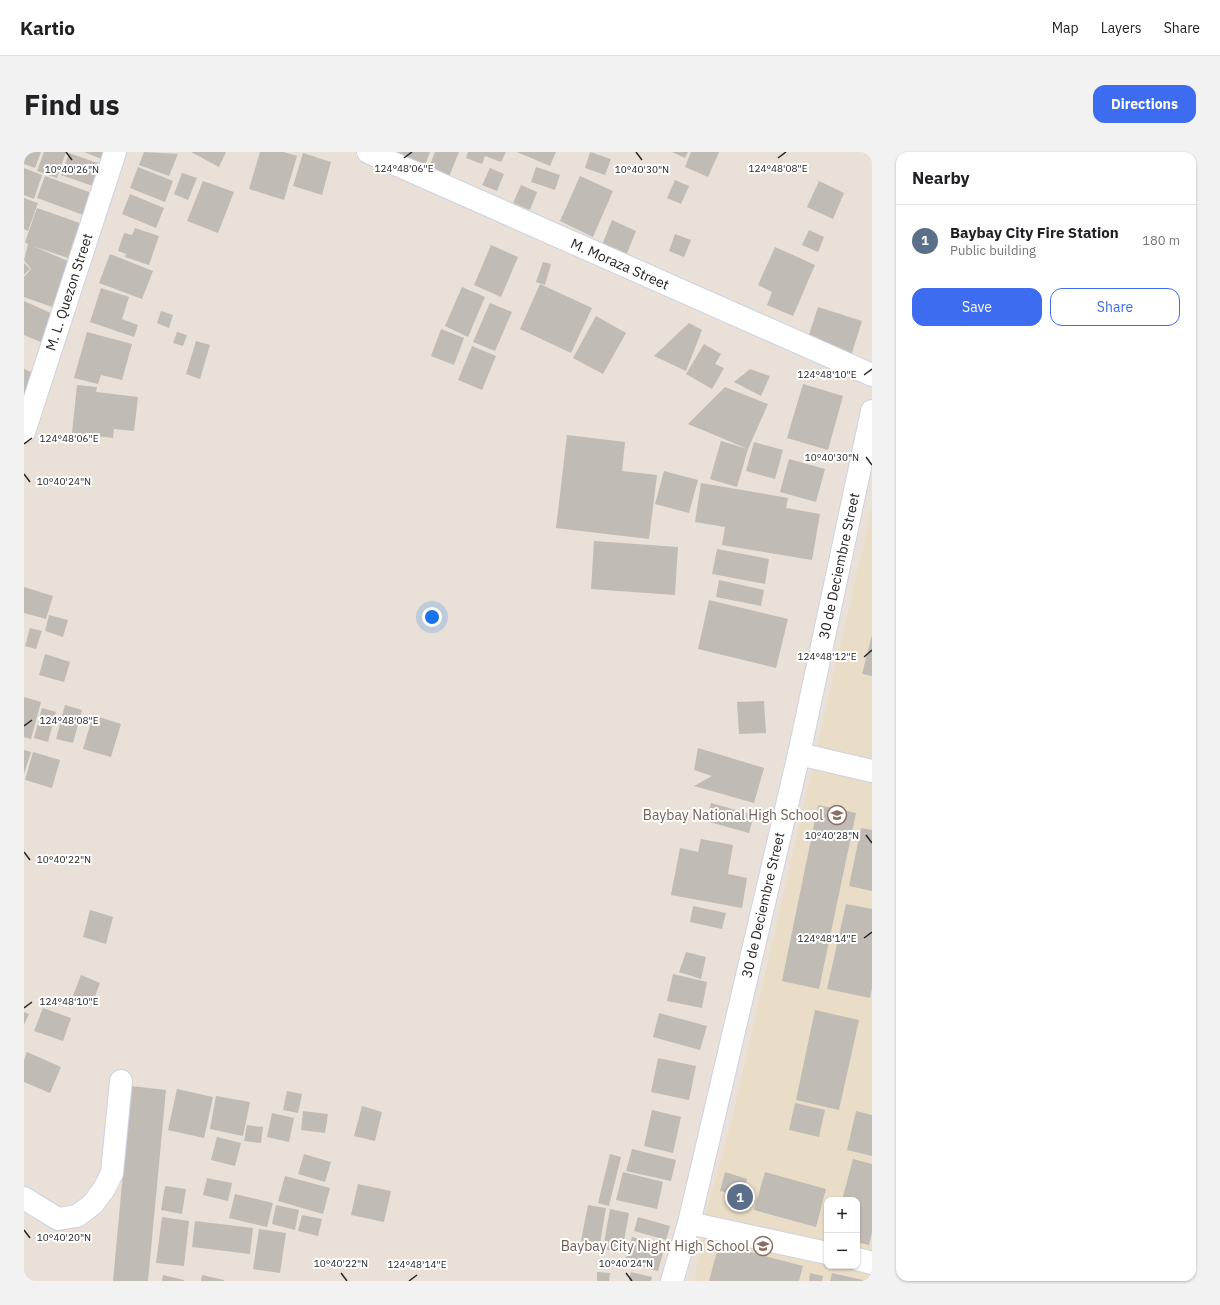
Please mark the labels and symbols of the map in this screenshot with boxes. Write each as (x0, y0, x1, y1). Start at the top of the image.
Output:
text: 124°48'06"E (374, 162, 434, 175)
text: 124°48'08"E (748, 162, 808, 175)
text: 10°40'26"N (45, 163, 99, 176)
text: 10°40'30"N (615, 163, 669, 176)
street label: M. L. Quezon Street (42, 231, 96, 353)
street label: M. Moraza Street (568, 234, 672, 294)
text: 124°48'10"E (797, 368, 857, 381)
text: 124°48'06"E (39, 432, 99, 445)
text: 10°40'30"N (805, 451, 859, 464)
text: 10°40'24"N (37, 475, 91, 488)
street label: 30 de Deciembre Street (815, 491, 863, 641)
your location (422, 607, 442, 627)
text: 124°48'12"E (797, 650, 857, 663)
text: 124°48'08"E (39, 714, 99, 727)
school or university icon: Baybay National High School (826, 804, 848, 826)
place label: Baybay National High School (643, 806, 823, 824)
text: 10°40'28"N (805, 829, 859, 842)
street label: 30 de Deciembre Street (737, 830, 789, 980)
text: 10°40'22"N (37, 853, 91, 866)
text: 124°48'14"E (797, 932, 857, 945)
text: 124°48'10"E (39, 995, 99, 1008)
pin: 1 (727, 1182, 753, 1212)
text: 10°40'20"N (37, 1231, 91, 1244)
school or university icon: Baybay City Night High School (752, 1235, 774, 1257)
place label: Baybay City Night High School (561, 1237, 749, 1255)
text: 10°40'22"N (314, 1257, 368, 1270)
text: 10°40'24"N (599, 1257, 653, 1270)
text: 124°48'14"E (387, 1258, 447, 1271)

